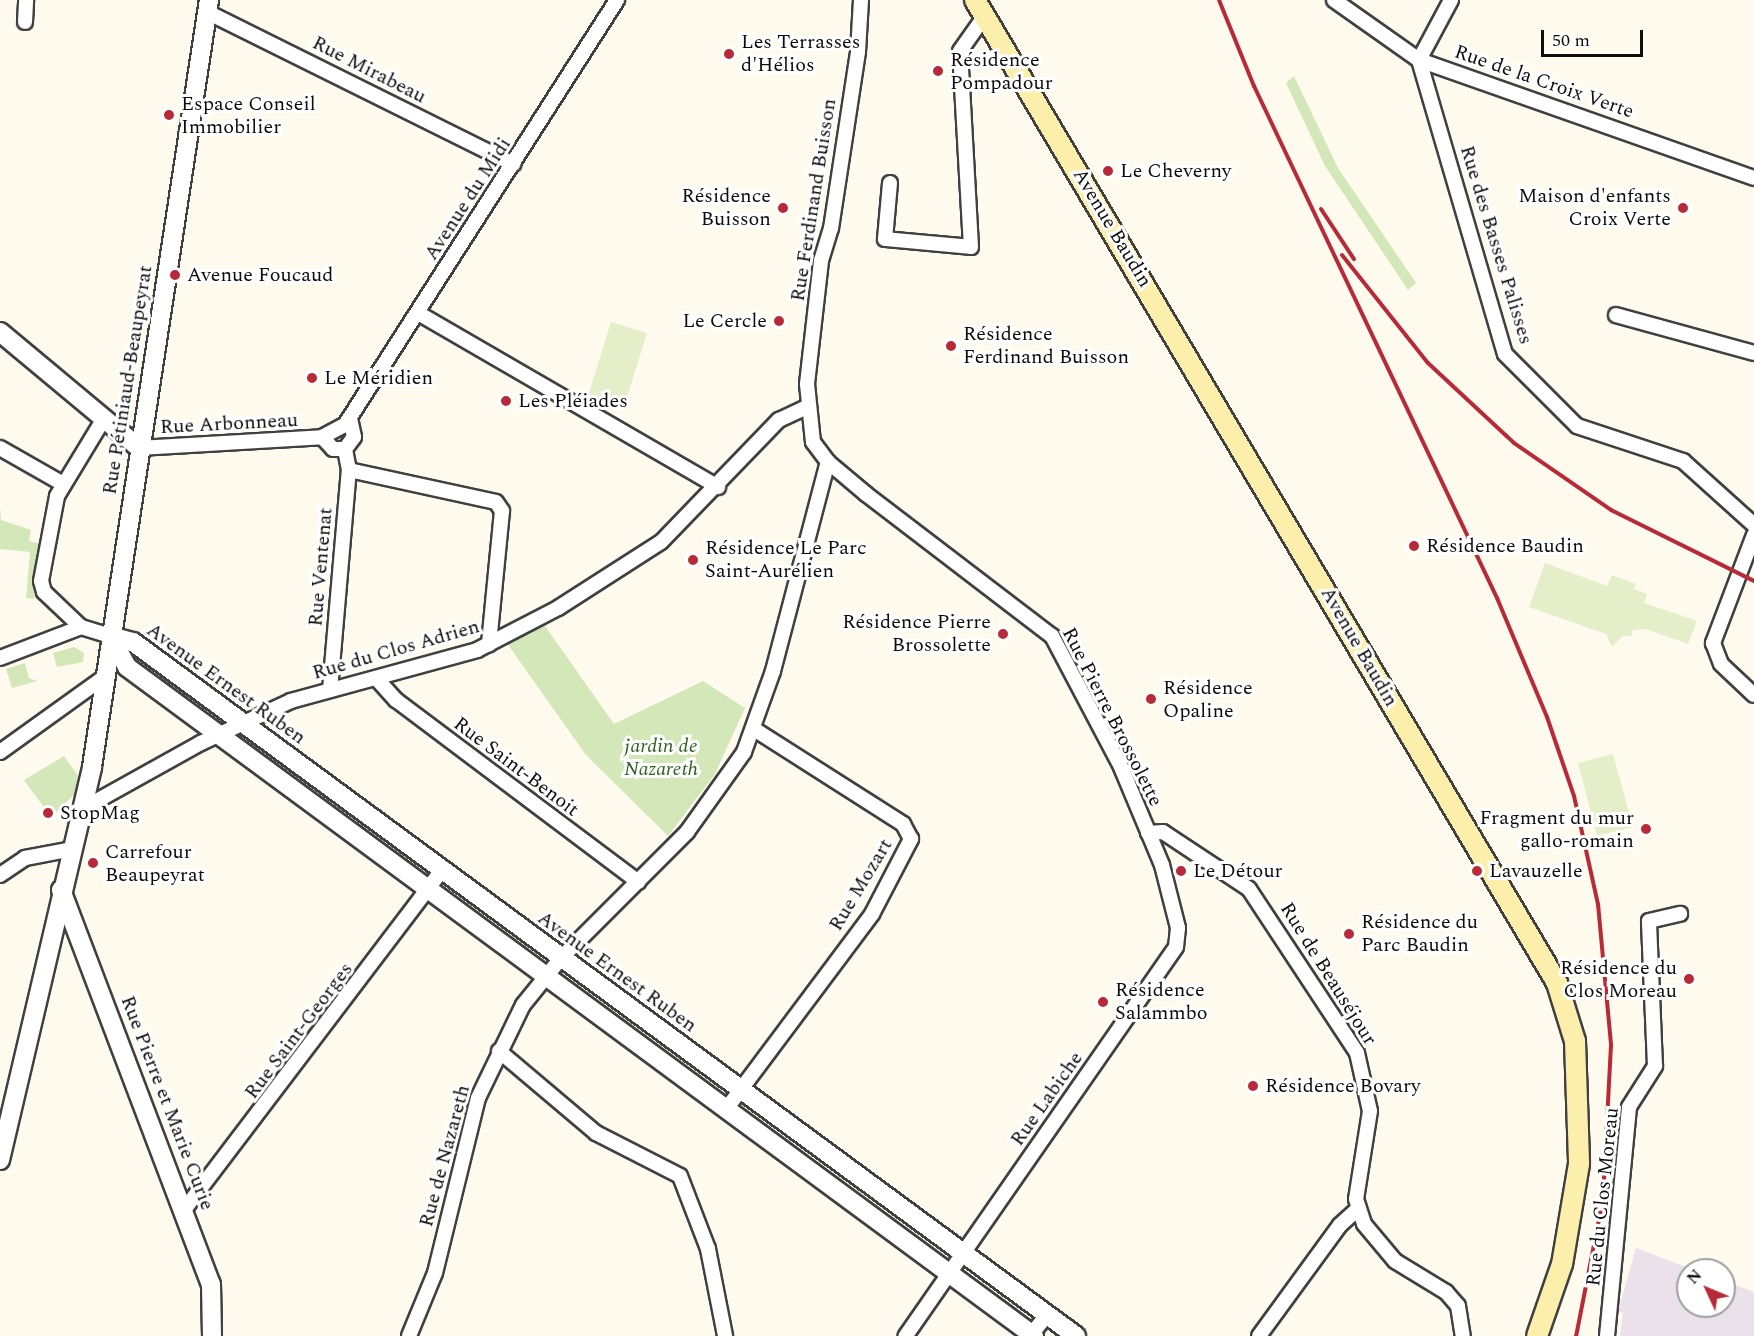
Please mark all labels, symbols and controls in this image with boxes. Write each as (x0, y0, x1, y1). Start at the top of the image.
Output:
scale bar (1544, 18, 1646, 56)
text: 50 m (1552, 27, 1590, 54)
place label: Les Terrasses d'Hélios (741, 30, 860, 77)
street label: Rue Mirabeau (308, 31, 430, 109)
street label: Rue de la Croix Verte (1451, 40, 1637, 124)
marker: Les Terrasses d'Hélios (722, 47, 736, 61)
place label: Résidence Pompadour (950, 48, 1053, 95)
marker: Résidence Pompadour (931, 64, 945, 78)
place label: Espace Conseil Immobilier (181, 92, 316, 139)
street label: Rue Ferdinand Buisson (786, 97, 842, 303)
marker: Espace Conseil Immobilier (162, 108, 176, 122)
street label: Avenue du Midi (419, 133, 517, 265)
street label: Rue des Basses Palisses (1454, 143, 1538, 347)
place label: Le Cheverny (1120, 159, 1231, 183)
street label: Avenue Baudin (1067, 164, 1157, 292)
marker: Le Cheverny (1101, 164, 1115, 178)
place label: Résidence Buisson (681, 184, 771, 231)
place label: Maison d'enfants Croix Verte (1518, 184, 1671, 231)
marker: Résidence Buisson (776, 201, 790, 215)
marker: Maison d'enfants Croix Verte (1676, 201, 1690, 215)
place label: Avenue Foucaud (187, 263, 333, 287)
street label: Rue Pétiniaud-Beaupeyrat (98, 264, 158, 496)
marker: Avenue Foucaud (168, 268, 182, 282)
place label: Le Cercle (682, 309, 767, 333)
marker: Le Cercle (772, 314, 786, 328)
place label: Résidence Ferdinand Buisson (963, 322, 1129, 369)
marker: Résidence Ferdinand Buisson (944, 339, 958, 353)
place label: Le Méridien (324, 366, 433, 390)
marker: Le Méridien (305, 371, 319, 385)
place label: Les Pléiades (518, 389, 628, 413)
marker: Les Pléiades (499, 394, 513, 408)
street label: Rue Arbonneau (159, 408, 299, 440)
street label: Rue Ventenat (304, 506, 338, 628)
place label: Résidence Baudin (1426, 534, 1584, 558)
place label: Résidence Le Parc Saint-Aurélien (705, 536, 867, 583)
marker: Résidence Baudin (1407, 539, 1421, 553)
marker: Résidence Le Parc Saint-Aurélien (686, 553, 700, 567)
street label: Avenue Baudin (1315, 583, 1403, 711)
place label: Résidence Pierre Brossolette (842, 610, 991, 657)
street label: Rue du Clos Adrien (310, 615, 482, 685)
street label: Avenue Ernest Ruben (142, 618, 310, 750)
street label: Rue Pierre Brossolette (1056, 624, 1168, 810)
marker: Résidence Pierre Brossolette (996, 627, 1010, 641)
place label: Résidence Opaline (1163, 676, 1253, 723)
marker: Résidence Opaline (1144, 692, 1158, 706)
street label: Rue Saint-Benoit (449, 712, 583, 822)
park label: jardin de Nazareth (624, 735, 698, 782)
place label: StopMag (60, 801, 140, 825)
marker: StopMag (41, 806, 55, 820)
place label: Fragment du mur gallo-romain (1479, 806, 1634, 853)
marker: Fragment du mur gallo-romain (1639, 822, 1653, 836)
street label: Rue Mozart (824, 835, 898, 935)
place label: Carrefour Beaupeyrat (105, 840, 205, 887)
marker: Carrefour Beaupeyrat (86, 856, 100, 870)
place label: Le Détour (1193, 859, 1283, 883)
place label: Lavauzelle (1489, 859, 1583, 883)
marker: Le Détour (1174, 864, 1188, 878)
marker: Lavauzelle (1470, 864, 1484, 878)
street label: Rue de Beauséjour (1274, 898, 1382, 1050)
street label: Avenue Ernest Ruben (533, 906, 701, 1038)
place label: Résidence du Parc Baudin (1361, 910, 1478, 957)
marker: Résidence du Parc Baudin (1342, 927, 1356, 941)
place label: Résidence du Clos Moreau (1560, 956, 1677, 1003)
street label: Rue Saint-Georges (240, 958, 358, 1104)
marker: Résidence du Clos Moreau (1682, 972, 1696, 986)
place label: Résidence Salammbo (1115, 978, 1208, 1025)
street label: Rue Pierre et Marie Curie (115, 992, 219, 1214)
marker: Résidence Salammbo (1096, 995, 1110, 1009)
street label: Rue Labiche (1006, 1047, 1088, 1151)
place label: Résidence Bovary (1265, 1074, 1421, 1098)
marker: Résidence Bovary (1246, 1079, 1260, 1093)
street label: Rue de Nazareth (415, 1082, 475, 1230)
street label: Rue du Clos Moreau (1582, 1106, 1624, 1288)
north arrow (1676, 1258, 1736, 1318)
text: N (1681, 1264, 1708, 1290)

